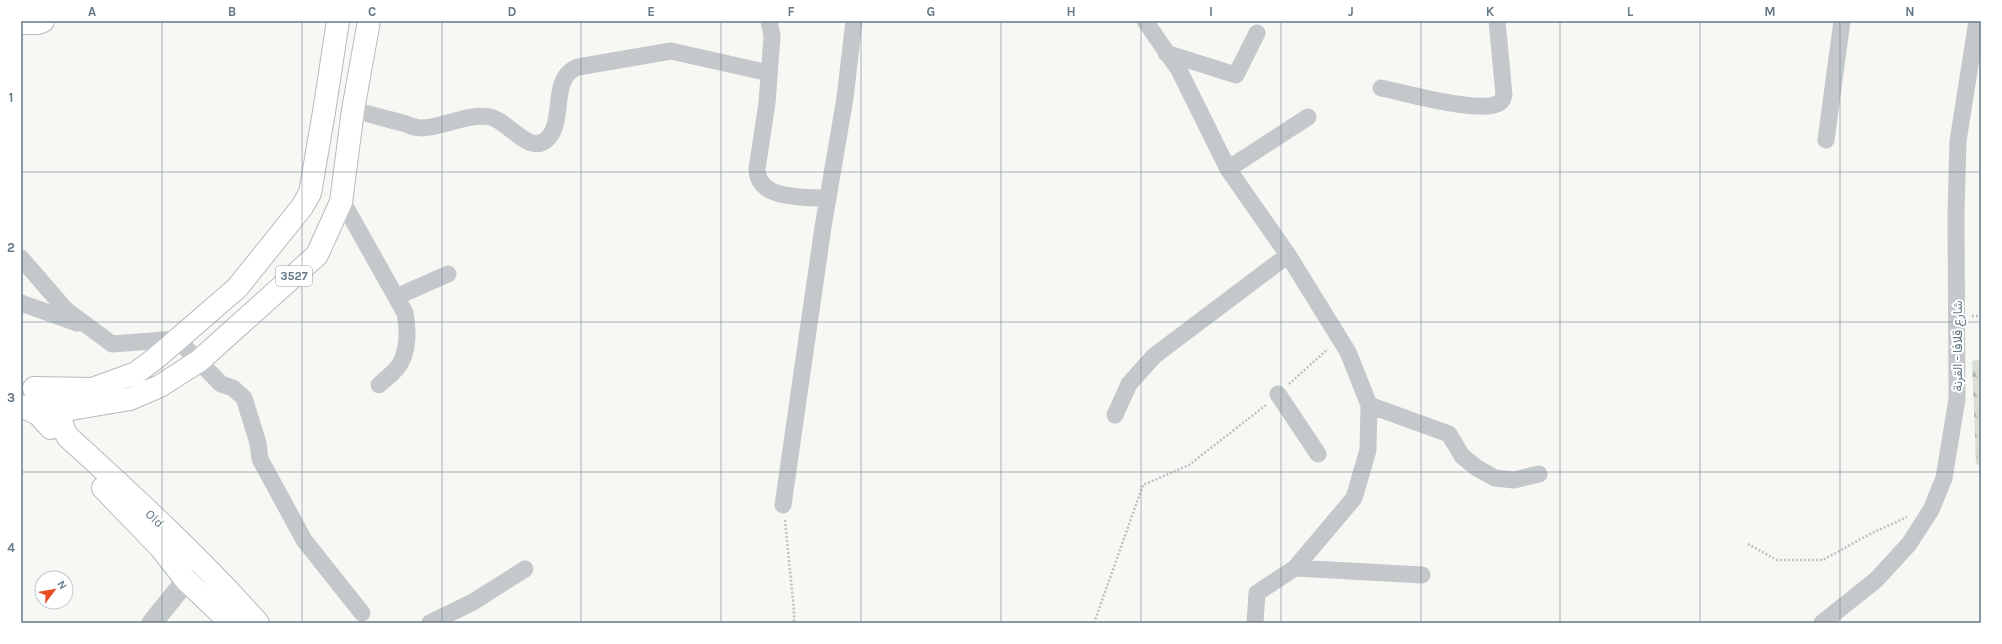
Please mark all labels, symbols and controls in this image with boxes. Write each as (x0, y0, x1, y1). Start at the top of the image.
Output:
text: A (88, 4, 96, 19)
text: B (228, 4, 236, 19)
text: C (368, 4, 376, 19)
text: D (508, 4, 517, 19)
text: E (647, 4, 655, 19)
text: F (787, 4, 795, 19)
text: G (927, 4, 935, 19)
text: H (1066, 4, 1076, 19)
text: I (1209, 4, 1213, 19)
text: J (1348, 4, 1354, 19)
text: K (1486, 4, 1495, 19)
text: L (1627, 4, 1634, 19)
text: M (1764, 4, 1776, 19)
text: N (1905, 4, 1915, 19)
text: 1 (9, 90, 13, 105)
text: 2 (7, 240, 15, 255)
road number: 3527 (276, 266, 312, 286)
street label: شارع قلافا - القرنة (1950, 301, 1967, 391)
text: 3 (7, 390, 15, 405)
street label: Old (142, 506, 167, 531)
text: 4 (7, 540, 15, 555)
north arrow (34, 570, 74, 610)
text: N (54, 578, 70, 592)

